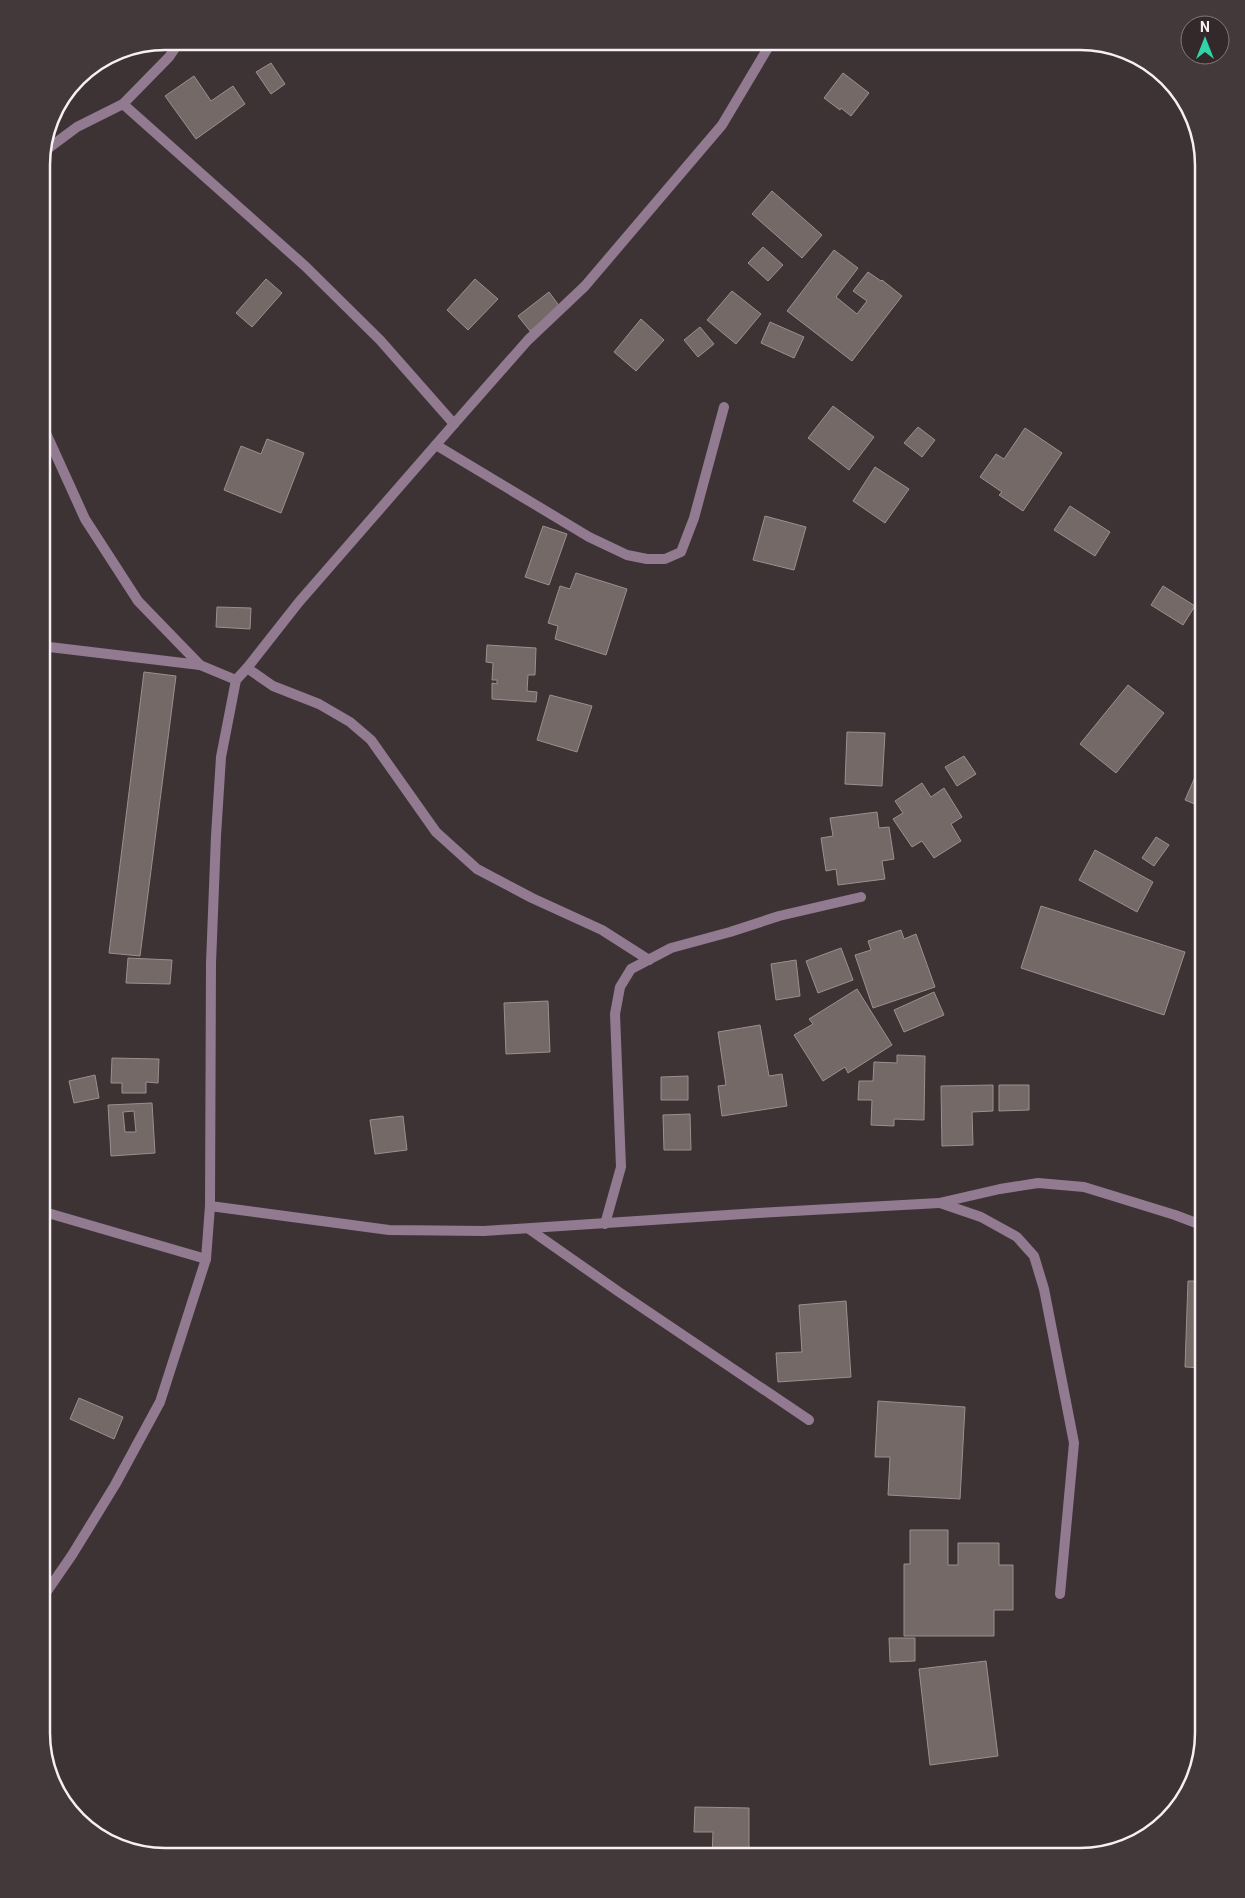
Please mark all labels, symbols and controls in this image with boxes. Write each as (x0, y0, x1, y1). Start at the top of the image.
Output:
north arrow (1180, 15, 1230, 65)
text: N (1200, 19, 1210, 35)

